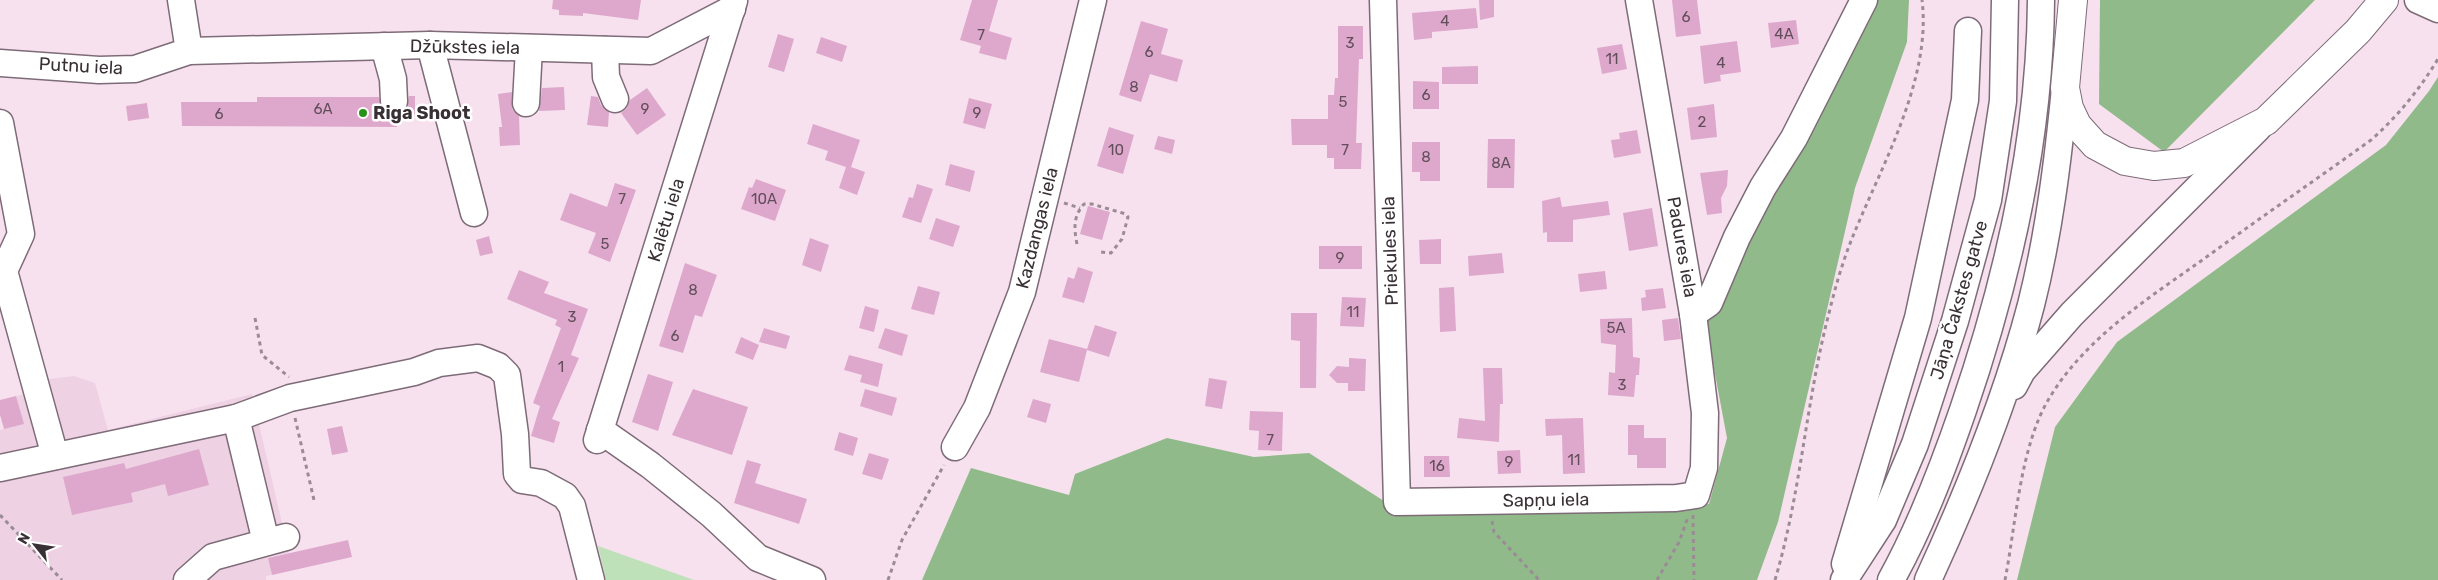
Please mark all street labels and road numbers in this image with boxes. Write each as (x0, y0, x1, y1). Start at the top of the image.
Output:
street label: Džūkstes iela (410, 35, 520, 59)
street label: Putnu iela (38, 53, 124, 79)
street label: Kazdangas iela (1011, 165, 1063, 291)
street label: Kalētu iela (643, 176, 689, 264)
street label: Padures iela (1662, 195, 1702, 299)
street label: Priekules iela (1377, 196, 1403, 306)
street label: Jāņa Čakstes gatve (1926, 218, 1992, 382)
street label: Sapņu iela (1502, 488, 1590, 512)

